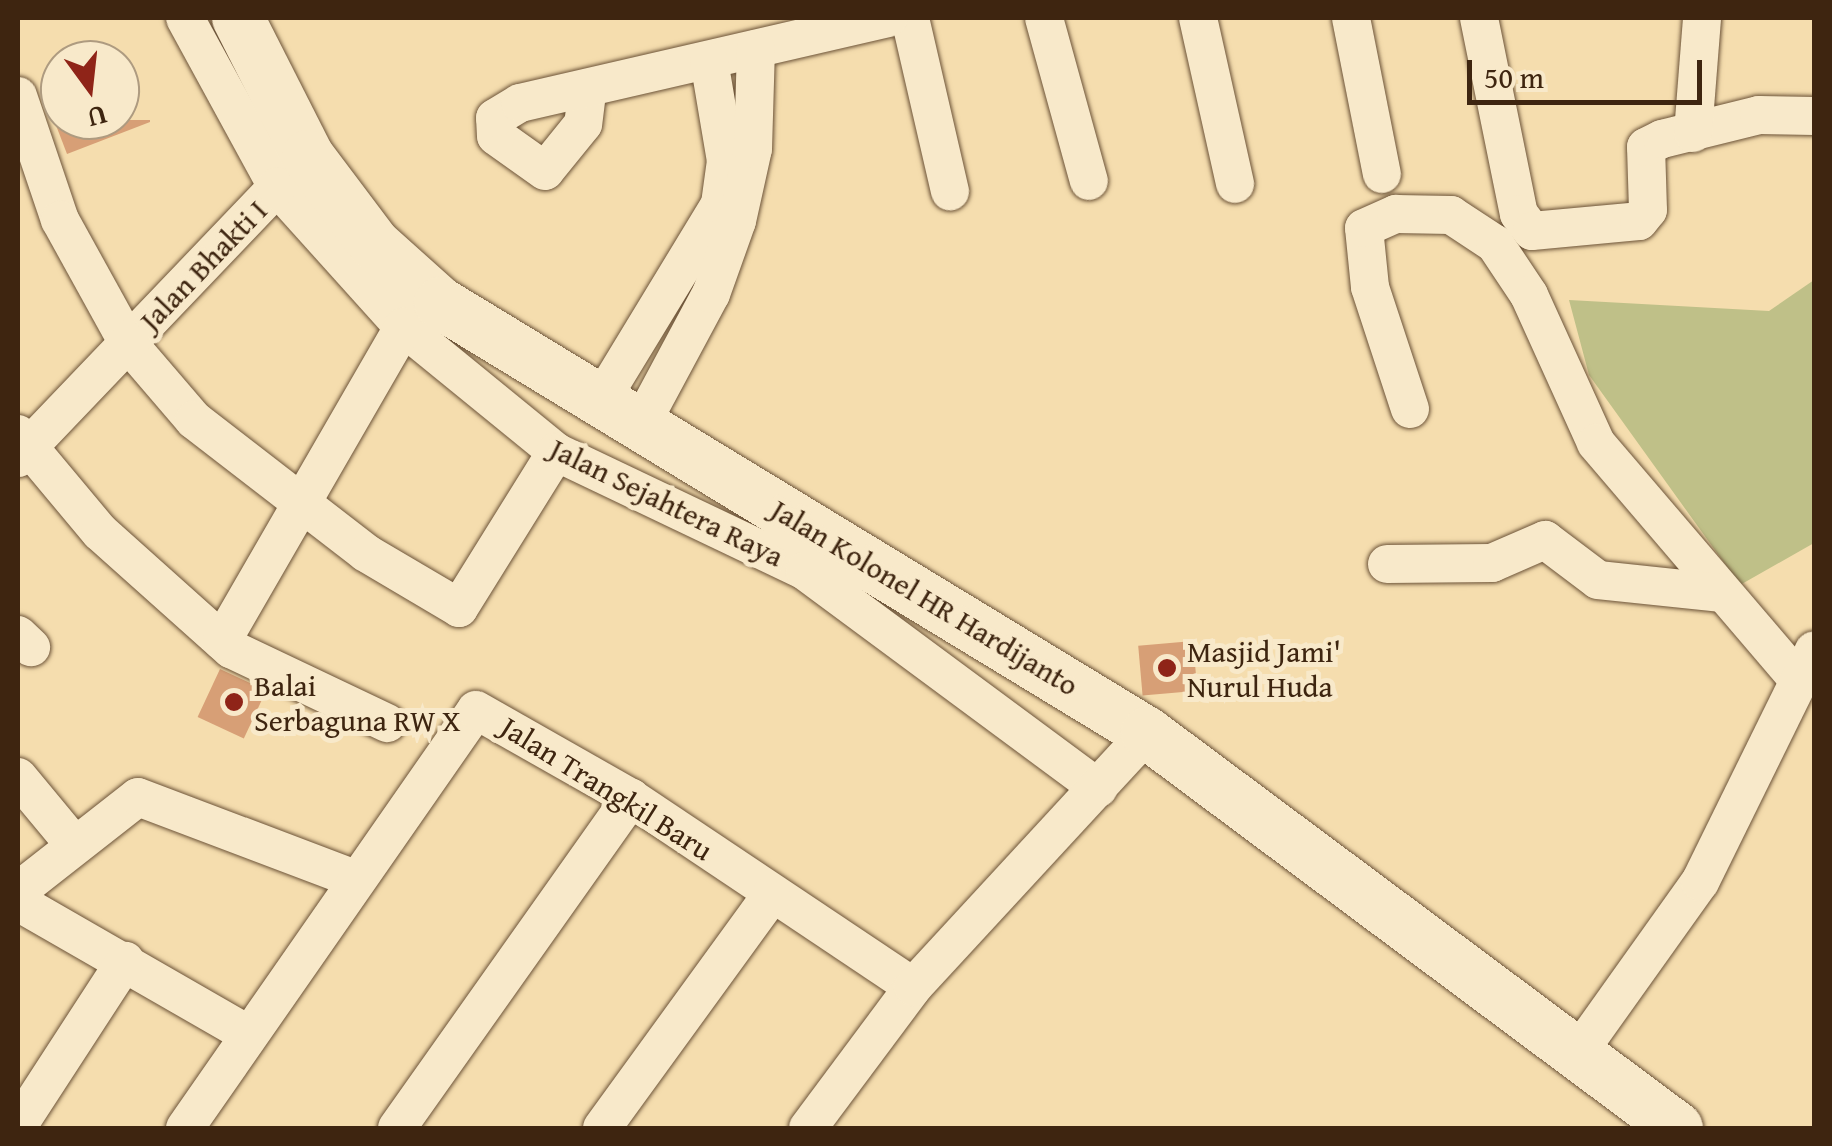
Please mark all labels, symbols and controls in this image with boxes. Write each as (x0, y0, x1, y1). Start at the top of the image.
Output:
north arrow (40, 40, 140, 140)
scale bar (1472, 40, 1707, 102)
text: 50 m (1484, 55, 1544, 99)
text: U (83, 95, 112, 140)
street label: Jalan Bhakti I (132, 192, 274, 338)
street label: Jalan Sejahtera Raya (544, 430, 790, 574)
street label: Jalan Kolonel HR Hardijanto (765, 491, 1085, 703)
place label: Masjid Jami' Nurul Huda (1187, 633, 1341, 704)
marker: Masjid Jami' Nurul Huda (1156, 657, 1178, 679)
place label: Balai Serbaguna RW X (254, 667, 461, 738)
marker: Balai Serbaguna RW X (223, 691, 245, 713)
street label: Jalan Trangkil Baru (494, 708, 720, 868)

